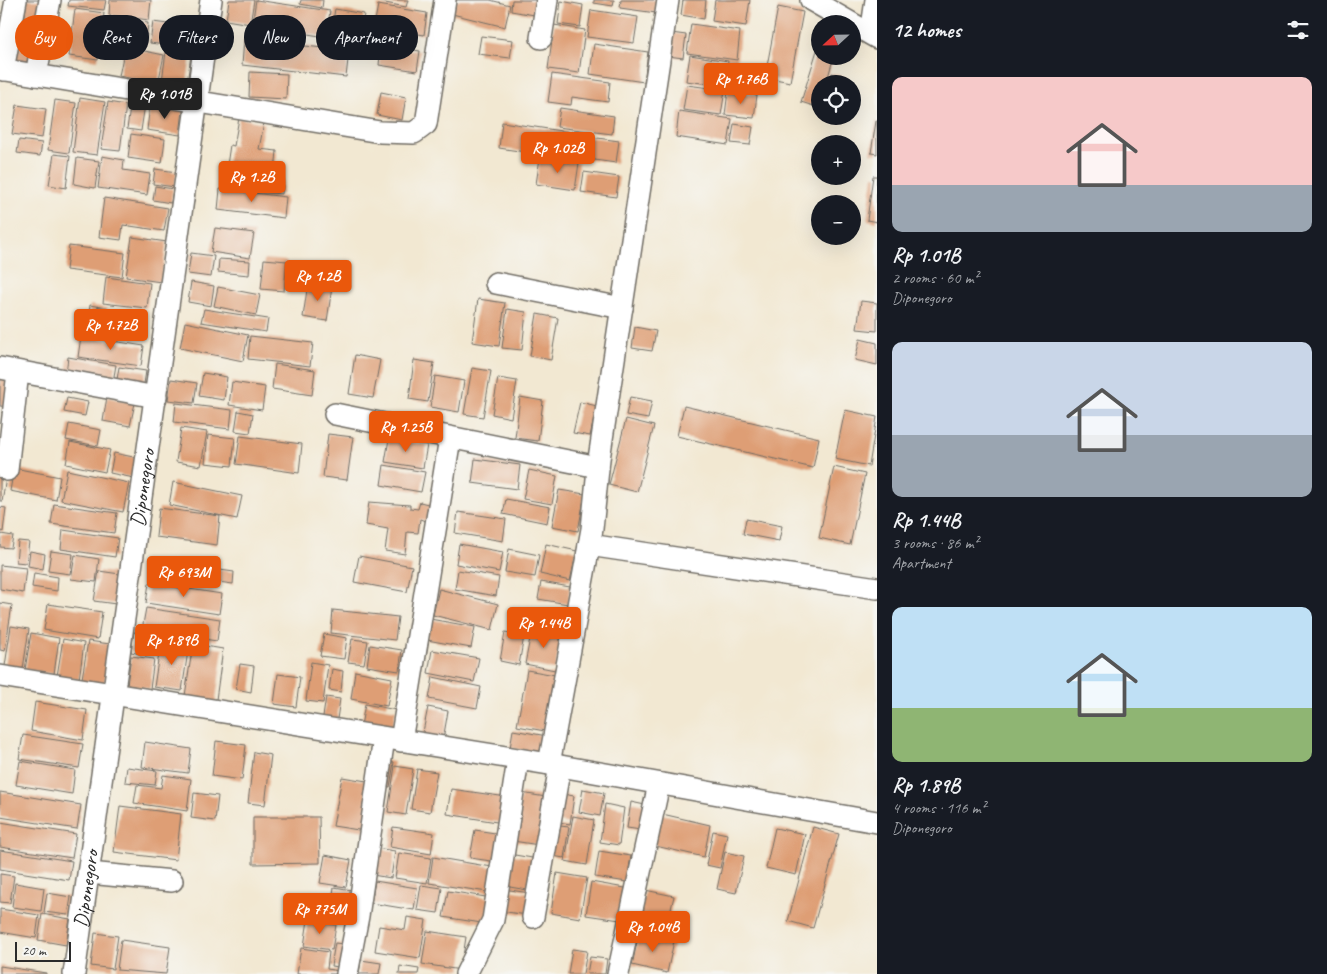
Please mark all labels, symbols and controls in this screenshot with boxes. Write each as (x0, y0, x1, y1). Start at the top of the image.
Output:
chip: Buy (15, 15, 73, 60)
chip: Rent (83, 15, 149, 60)
chip: Filters (159, 15, 234, 60)
chip: New (244, 15, 306, 60)
chip: Apartment (316, 15, 418, 60)
north arrow (811, 15, 861, 65)
map controls (811, 15, 861, 245)
icon: filters (1284, 16, 1312, 44)
text: 12 homes (892, 17, 961, 43)
pin: Rp 1.76B (689, 62, 793, 105)
text: Rp 1.76B (715, 69, 767, 89)
button: locate (811, 75, 861, 125)
pin: Rp 1.01B (113, 78, 217, 120)
text: Rp 1.01B (139, 84, 191, 104)
icon: home (1057, 110, 1147, 200)
pin: Rp 1.02B (506, 132, 610, 174)
button: + (811, 135, 861, 185)
text: Rp 1.02B (532, 138, 584, 158)
pin: Rp 1.2B (206, 160, 298, 203)
text: Rp 1.2B (230, 167, 274, 187)
button: − (811, 195, 861, 245)
text: Rp 1.01B (892, 242, 960, 268)
pin: Rp 1.2B (272, 260, 364, 302)
text: Rp 1.2B (296, 266, 340, 286)
text: 2 rooms · 60 m² (892, 268, 978, 288)
text: Diponegoro (892, 288, 951, 308)
pin: Rp 1.72B (59, 308, 163, 351)
text: Rp 1.72B (85, 315, 137, 335)
icon: home (1057, 375, 1147, 465)
pin: Rp 1.25B (354, 410, 458, 453)
text: Rp 1.25B (380, 417, 432, 437)
street label: Diponegoro (124, 445, 161, 528)
text: Rp 1.44B (892, 507, 960, 533)
text: 3 rooms · 86 m² (892, 533, 978, 553)
text: Apartment (892, 553, 951, 573)
pin: Rp 693M (138, 556, 230, 598)
text: Rp 693M (158, 562, 210, 582)
pin: Rp 1.44B (492, 606, 596, 649)
text: Rp 1.44B (518, 613, 570, 633)
pin: Rp 1.89B (120, 624, 224, 666)
text: Rp 1.89B (146, 630, 198, 650)
icon: home (1057, 640, 1147, 730)
text: Rp 1.89B (892, 772, 960, 798)
text: 4 rooms · 116 m² (892, 798, 986, 818)
text: Diponegoro (892, 818, 951, 838)
street label: Diponegoro (68, 846, 105, 929)
pin: Rp 775M (274, 892, 366, 935)
text: Rp 775M (294, 899, 346, 919)
pin: Rp 1.04B (601, 910, 705, 953)
text: Rp 1.04B (627, 917, 679, 937)
scale bar (15, 939, 71, 962)
text: 20 m (22, 942, 46, 959)

